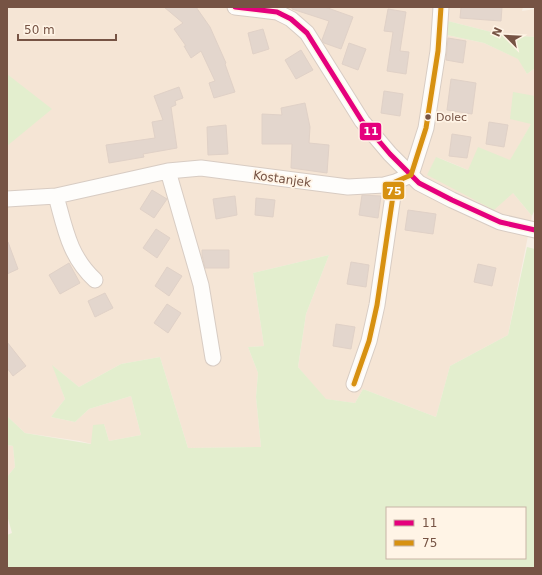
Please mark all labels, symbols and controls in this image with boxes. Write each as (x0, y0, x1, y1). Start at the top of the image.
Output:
scale bar (18, 16, 116, 42)
north arrow (486, 16, 526, 56)
text: 50 m (24, 23, 55, 37)
text: N (490, 25, 505, 39)
place label: Dolec (436, 111, 467, 124)
marker: Dolec (423, 112, 433, 122)
line badge: 11 (359, 122, 382, 141)
text: 11 (363, 125, 379, 138)
street label: Kostanjek (252, 168, 312, 190)
line badge: 75 (382, 181, 405, 200)
text: 75 (386, 185, 402, 198)
legend (386, 507, 526, 559)
text: 11 (422, 516, 437, 530)
text: 75 (422, 536, 437, 550)

